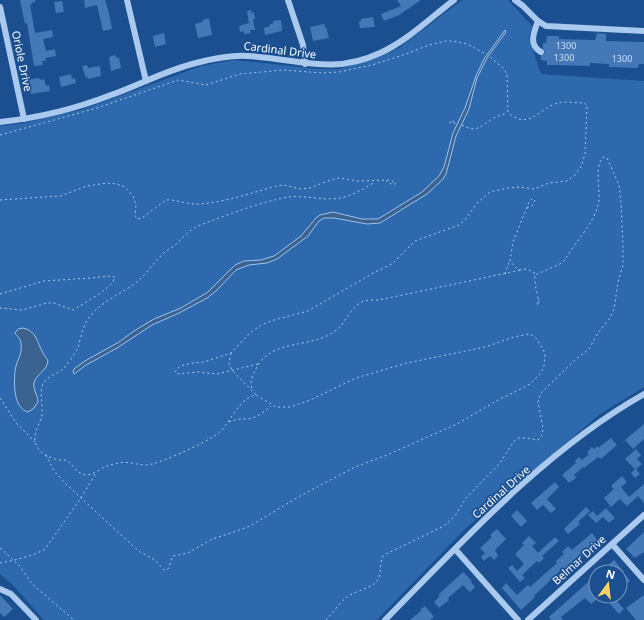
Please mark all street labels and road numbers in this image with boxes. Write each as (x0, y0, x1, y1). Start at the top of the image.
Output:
street label: Oriole Drive (9, 29, 36, 93)
street label: Cardinal Drive (243, 38, 317, 61)
street label: Cardinal Drive (469, 462, 533, 522)
street label: Belmar Drive (549, 532, 609, 588)

